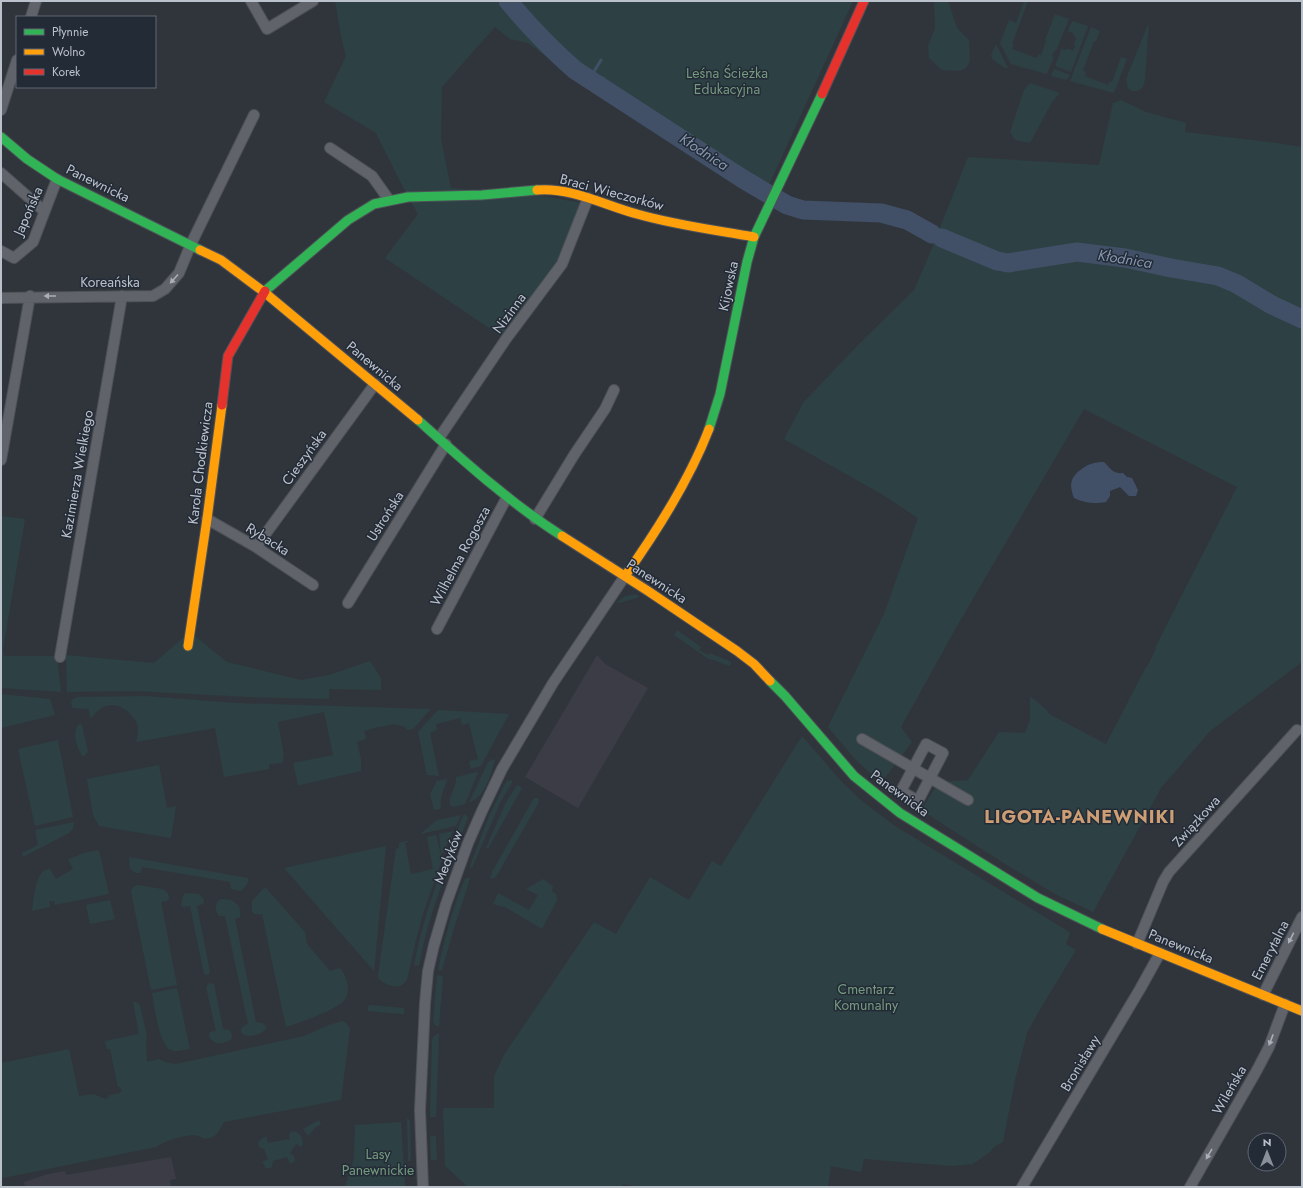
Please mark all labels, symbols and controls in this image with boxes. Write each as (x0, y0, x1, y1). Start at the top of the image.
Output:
legend (16, 16, 156, 88)
text: Płynnie (52, 23, 89, 41)
text: Wolno (52, 43, 86, 61)
text: Korek (52, 63, 81, 81)
park label: Leśna Ścieżka Edukacyjna (686, 63, 768, 99)
water label: Kłodnica (675, 128, 733, 176)
street label: Panewnicka (63, 159, 133, 207)
street label: Braci Wieczorków (558, 169, 667, 216)
street label: Japońska (8, 183, 48, 240)
water label: Kłodnica (1096, 244, 1154, 274)
street label: Kijowska (713, 259, 743, 313)
street label: Koreańska (80, 272, 140, 292)
one-way arrow (169, 274, 179, 284)
street label: Nizinna (487, 289, 531, 337)
one-way arrow (43, 293, 56, 299)
street label: Panewnicka (342, 336, 408, 396)
street label: Karola Chodkiewicza (183, 401, 217, 525)
street label: Kazimierza Wielkiego (56, 408, 98, 540)
street label: Cieszyńska (277, 425, 331, 489)
street label: Ustrońska (362, 487, 408, 545)
street label: Wilhelma Rogosza (425, 503, 495, 609)
street label: Rybacka (242, 518, 294, 560)
street label: Panewnicka (623, 554, 691, 608)
street label: Panewnicka (866, 765, 934, 821)
street label: Związkowa (1168, 791, 1224, 851)
district label: LIGOTA-PANEWNIKI (984, 804, 1176, 830)
street label: Medyków (429, 827, 467, 887)
street label: Emerytalna (1246, 917, 1294, 983)
street label: Panewnicka (1146, 924, 1216, 968)
one-way arrow (1288, 932, 1294, 944)
park label: Cmentarz Komunalny (834, 979, 899, 1015)
street label: Bronisławy (1055, 1030, 1105, 1095)
one-way arrow (1268, 1035, 1274, 1047)
street label: Wileńska (1207, 1062, 1251, 1118)
north arrow (1247, 1132, 1287, 1172)
text: N (1263, 1134, 1271, 1150)
park label: Lasy Panewnickie (342, 1144, 414, 1180)
one-way arrow (1205, 1148, 1212, 1160)

